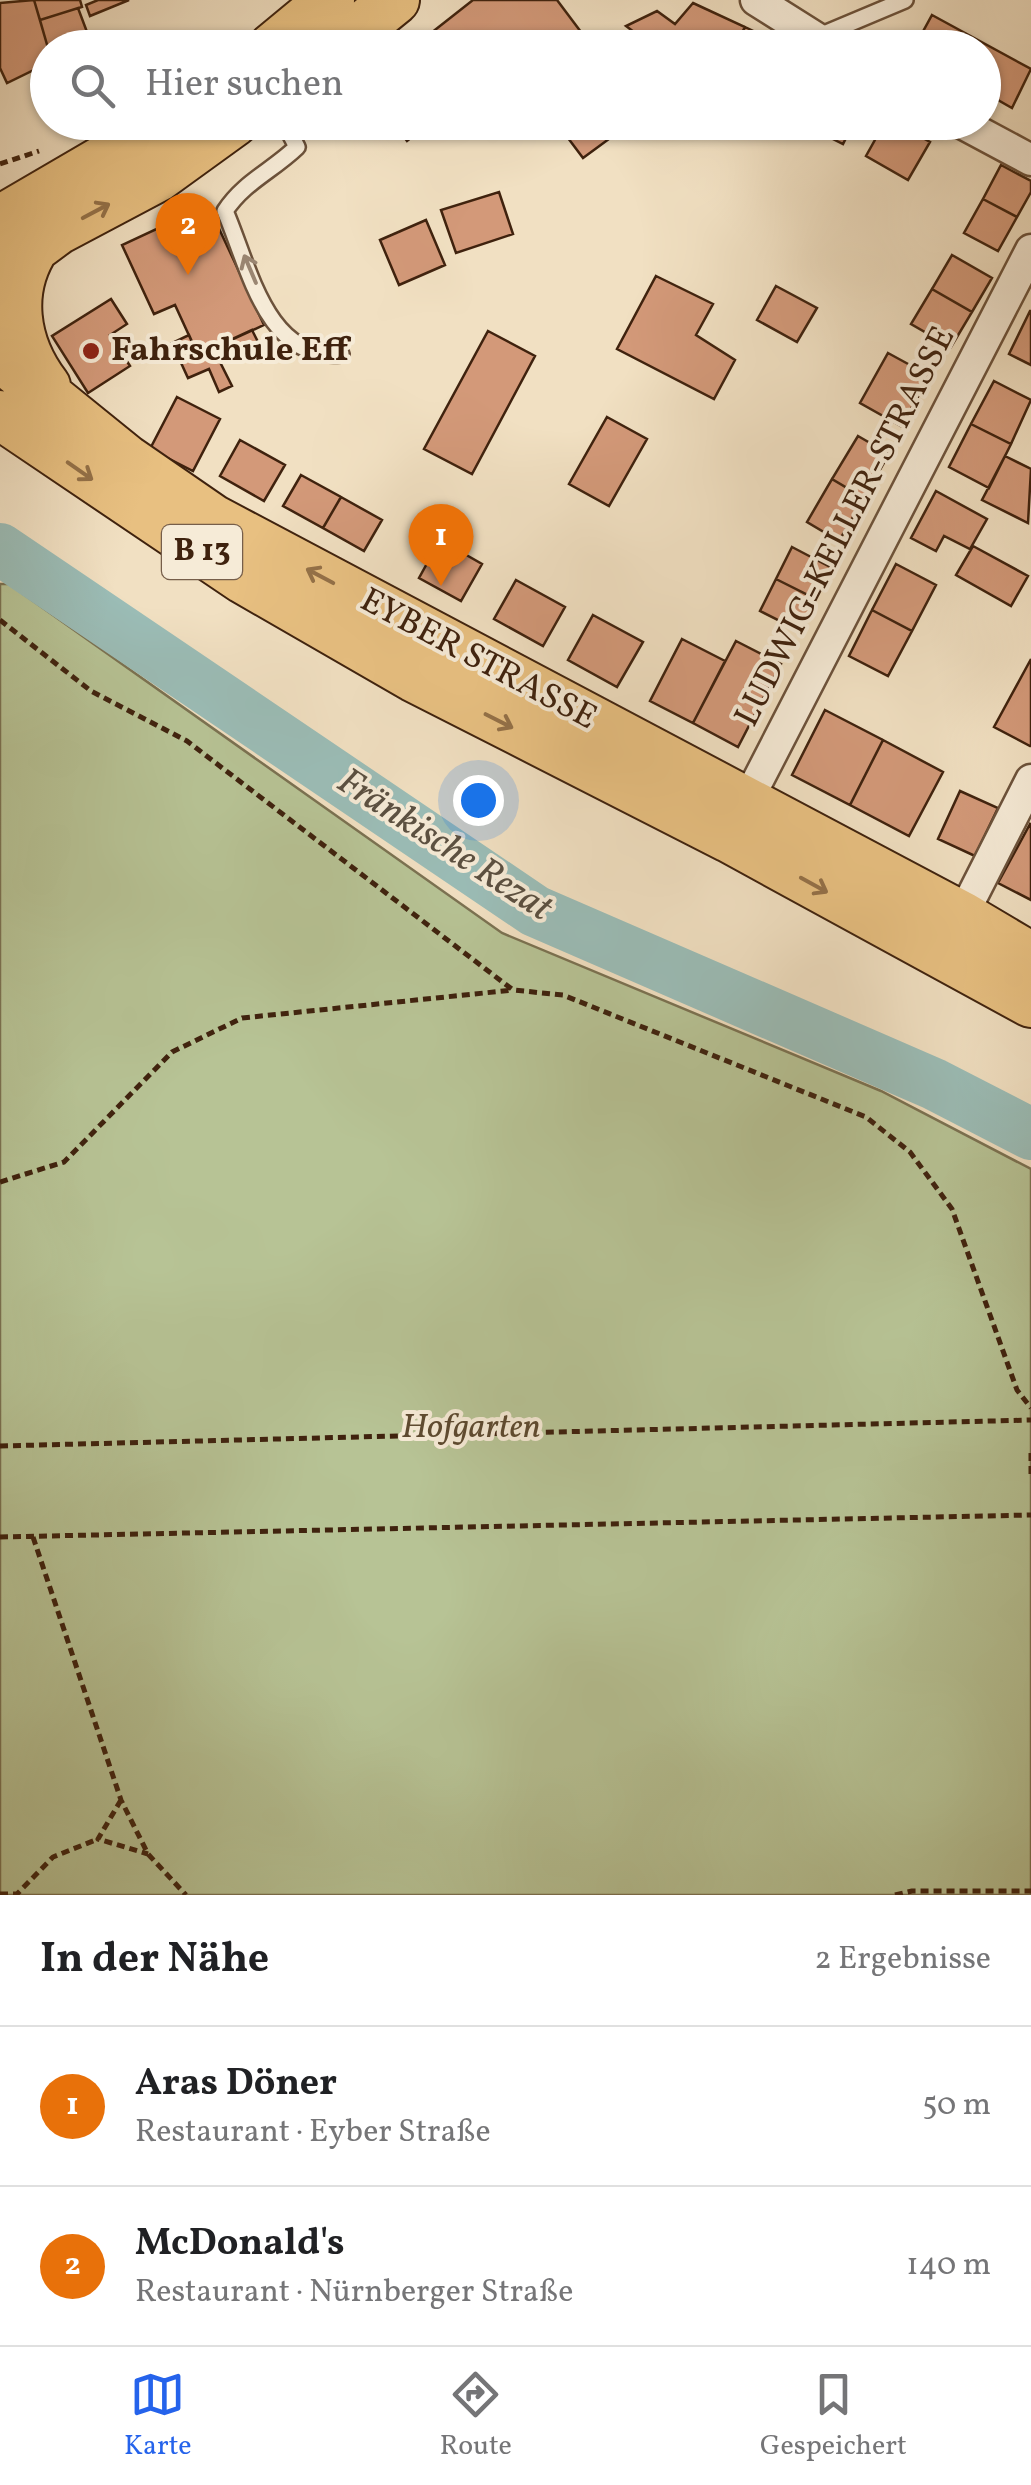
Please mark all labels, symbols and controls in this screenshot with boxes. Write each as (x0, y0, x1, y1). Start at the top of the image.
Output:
search box (30, 30, 1001, 140)
icon: search (65, 58, 120, 113)
text: Hier suchen (145, 59, 344, 112)
pin: 2 (156, 192, 220, 275)
one-way arrow (81, 201, 111, 220)
one-way arrow (240, 254, 258, 285)
street label: LUDWIG-KELLER-STRASSE (724, 319, 968, 735)
place label: Fahrschule Eff (111, 327, 352, 375)
marker: Fahrschule Eff (80, 340, 102, 362)
one-way arrow (66, 460, 93, 481)
pin: 1 (408, 504, 474, 586)
road number: B 13 (162, 525, 242, 579)
one-way arrow (306, 566, 336, 585)
street label: EYBER STRASSE (351, 577, 605, 743)
one-way arrow (484, 712, 514, 731)
water label: Fränkische Rezat (326, 757, 563, 936)
your location (453, 775, 504, 826)
one-way arrow (799, 876, 829, 895)
park label: Hofgarten (401, 1404, 541, 1452)
text: In der Nähe (40, 1931, 269, 1990)
text: 2 Ergebnisse (814, 1938, 991, 1982)
text: Aras Döner (135, 2058, 337, 2111)
text: 1 (66, 2084, 79, 2128)
text: 50 m (922, 2084, 991, 2128)
text: Restaurant · Eyber Straße (135, 2111, 491, 2155)
text: McDonald's (135, 2218, 345, 2271)
text: 2 (64, 2244, 81, 2288)
text: 140 m (906, 2244, 991, 2288)
text: Restaurant · Nürnberger Straße (135, 2271, 573, 2315)
tab: Karte (124, 2367, 192, 2466)
tab: Route (440, 2367, 512, 2466)
tab: Gespeichert (760, 2367, 907, 2466)

